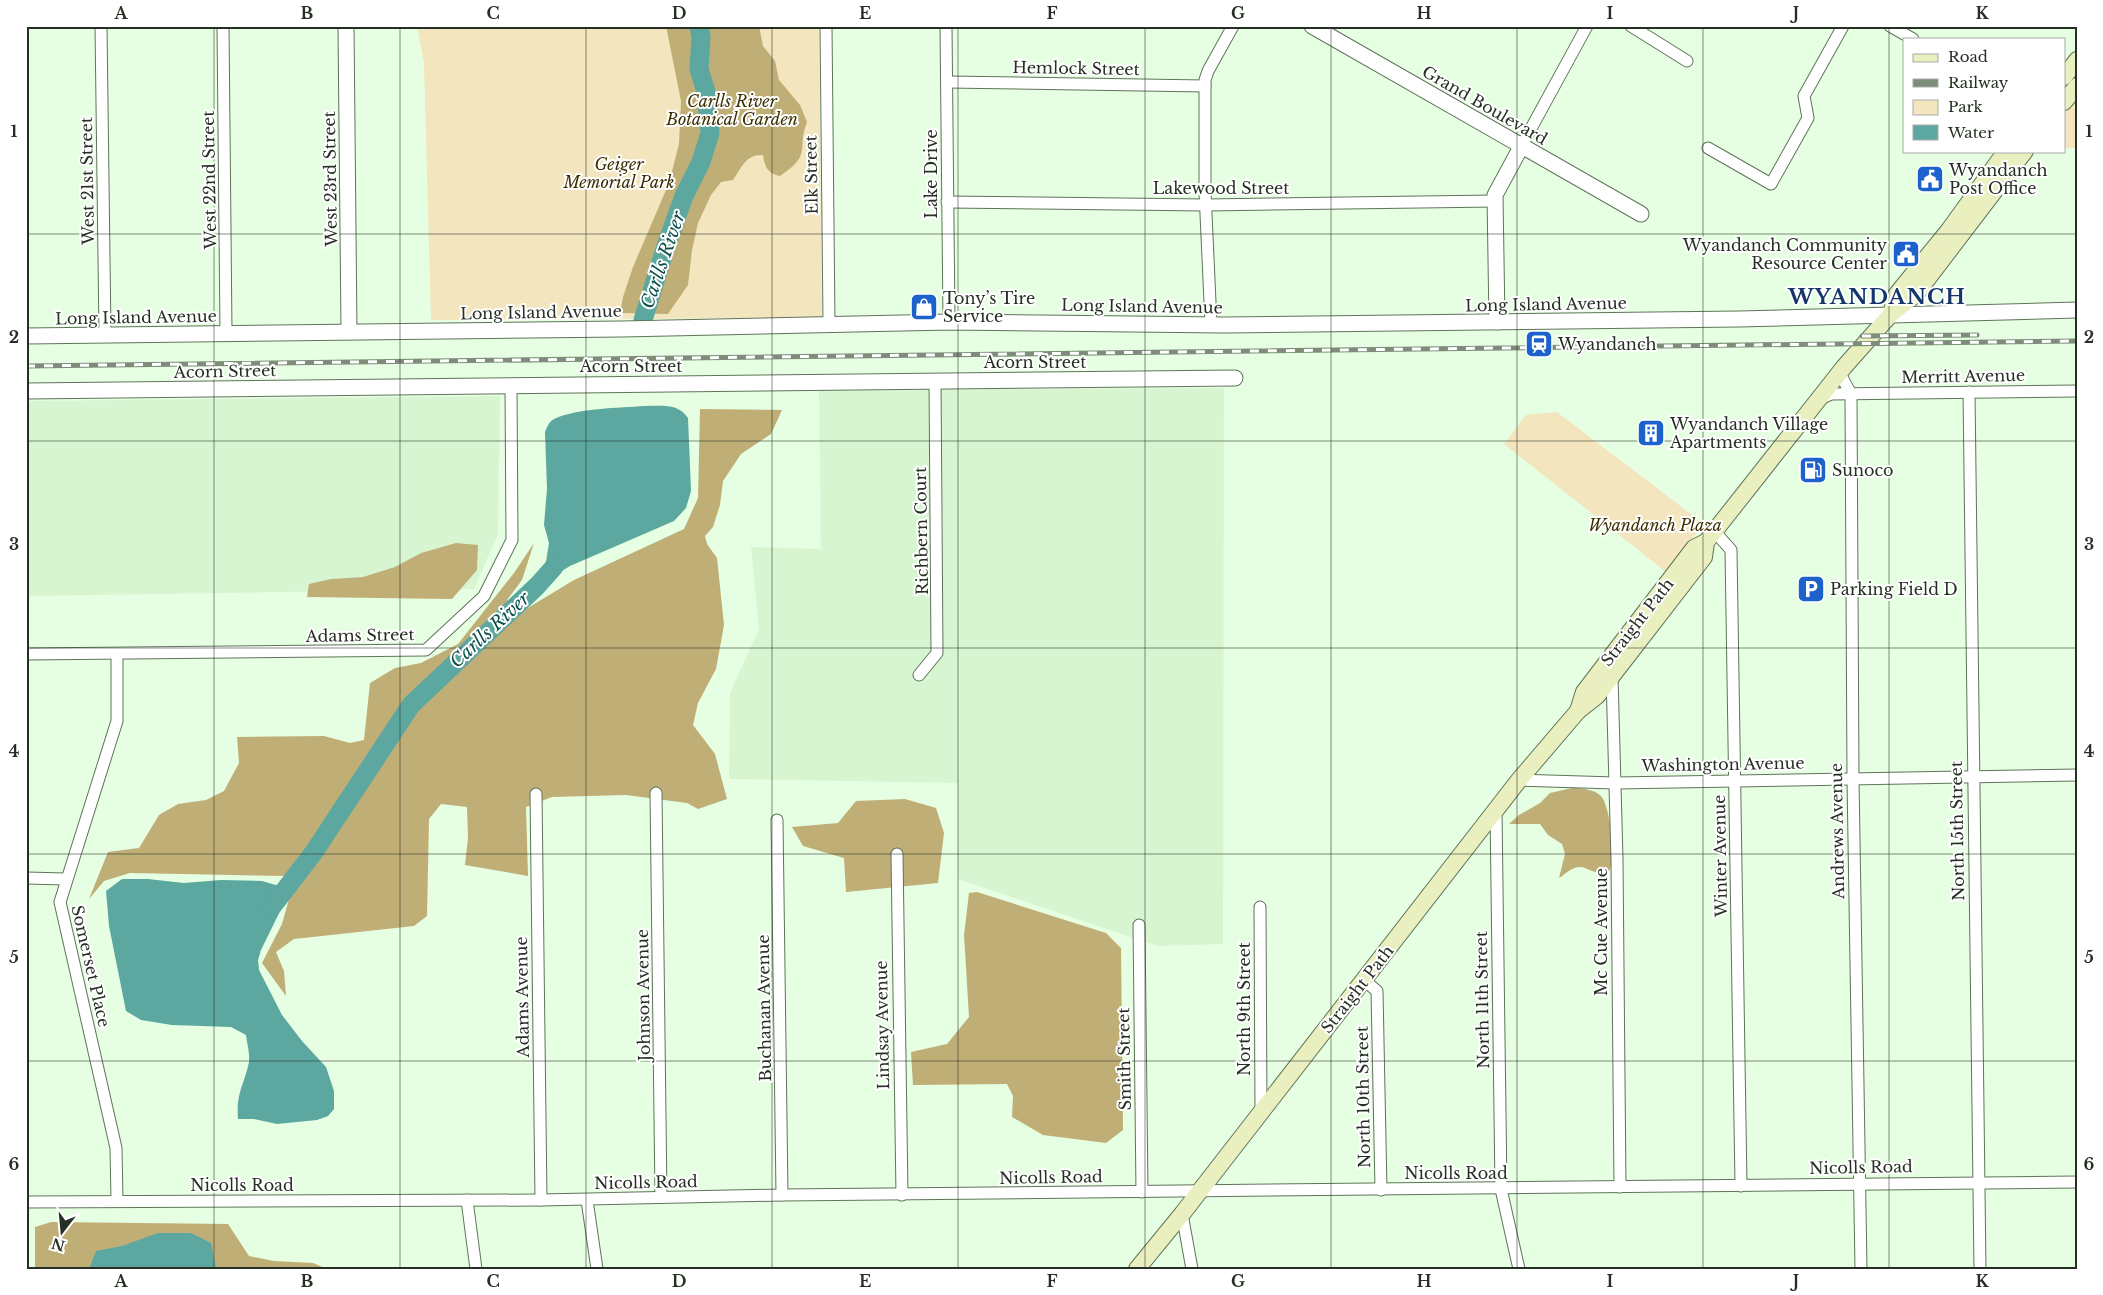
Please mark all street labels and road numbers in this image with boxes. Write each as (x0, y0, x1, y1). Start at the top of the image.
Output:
street label: Hemlock Street (1012, 57, 1140, 79)
street label: Grand Boulevard (1419, 61, 1551, 149)
street label: West 22nd Street (198, 110, 220, 251)
street label: West 23rd Street (319, 111, 341, 248)
street label: West 21st Street (76, 117, 98, 246)
street label: Lake Drive (921, 129, 941, 219)
street label: Elk Street (800, 135, 822, 215)
street label: Lakewood Street (1153, 178, 1289, 198)
street label: Long Island Avenue (1465, 293, 1627, 315)
street label: Long Island Avenue (1061, 295, 1223, 317)
street label: Long Island Avenue (460, 301, 622, 323)
street label: Long Island Avenue (55, 306, 217, 328)
street label: Acorn Street (983, 352, 1086, 372)
street label: Acorn Street (579, 356, 682, 376)
street label: Acorn Street (173, 360, 276, 382)
street label: Merritt Avenue (1901, 365, 2025, 387)
street label: Richbern Court (910, 467, 932, 595)
street label: Straight Path (1596, 574, 1678, 670)
street label: Adams Street (304, 624, 415, 646)
street label: Washington Avenue (1640, 753, 1805, 775)
street label: North 15th Street (1946, 761, 1968, 901)
street label: Andrews Avenue (1826, 763, 1848, 900)
street label: Winter Avenue (1709, 795, 1731, 918)
street label: Mc Cue Avenue (1591, 868, 1611, 996)
street label: Somerset Place (67, 903, 115, 1029)
street label: Johnson Avenue (632, 929, 654, 1063)
street label: North 11th Street (1471, 931, 1493, 1069)
street label: Buchanan Avenue (753, 934, 775, 1082)
street label: Adams Avenue (511, 936, 533, 1059)
street label: Straight Path (1316, 941, 1398, 1037)
street label: North 9th Street (1234, 942, 1254, 1076)
street label: Lindsay Avenue (871, 960, 893, 1090)
street label: Smith Street (1113, 1007, 1135, 1111)
street label: North 10th Street (1352, 1026, 1374, 1168)
street label: Nicolls Road (1809, 1156, 1913, 1178)
street label: Nicolls Road (1404, 1163, 1508, 1183)
street label: Nicolls Road (999, 1166, 1103, 1188)
street label: Nicolls Road (594, 1171, 698, 1193)
street label: Nicolls Road (190, 1175, 294, 1195)

